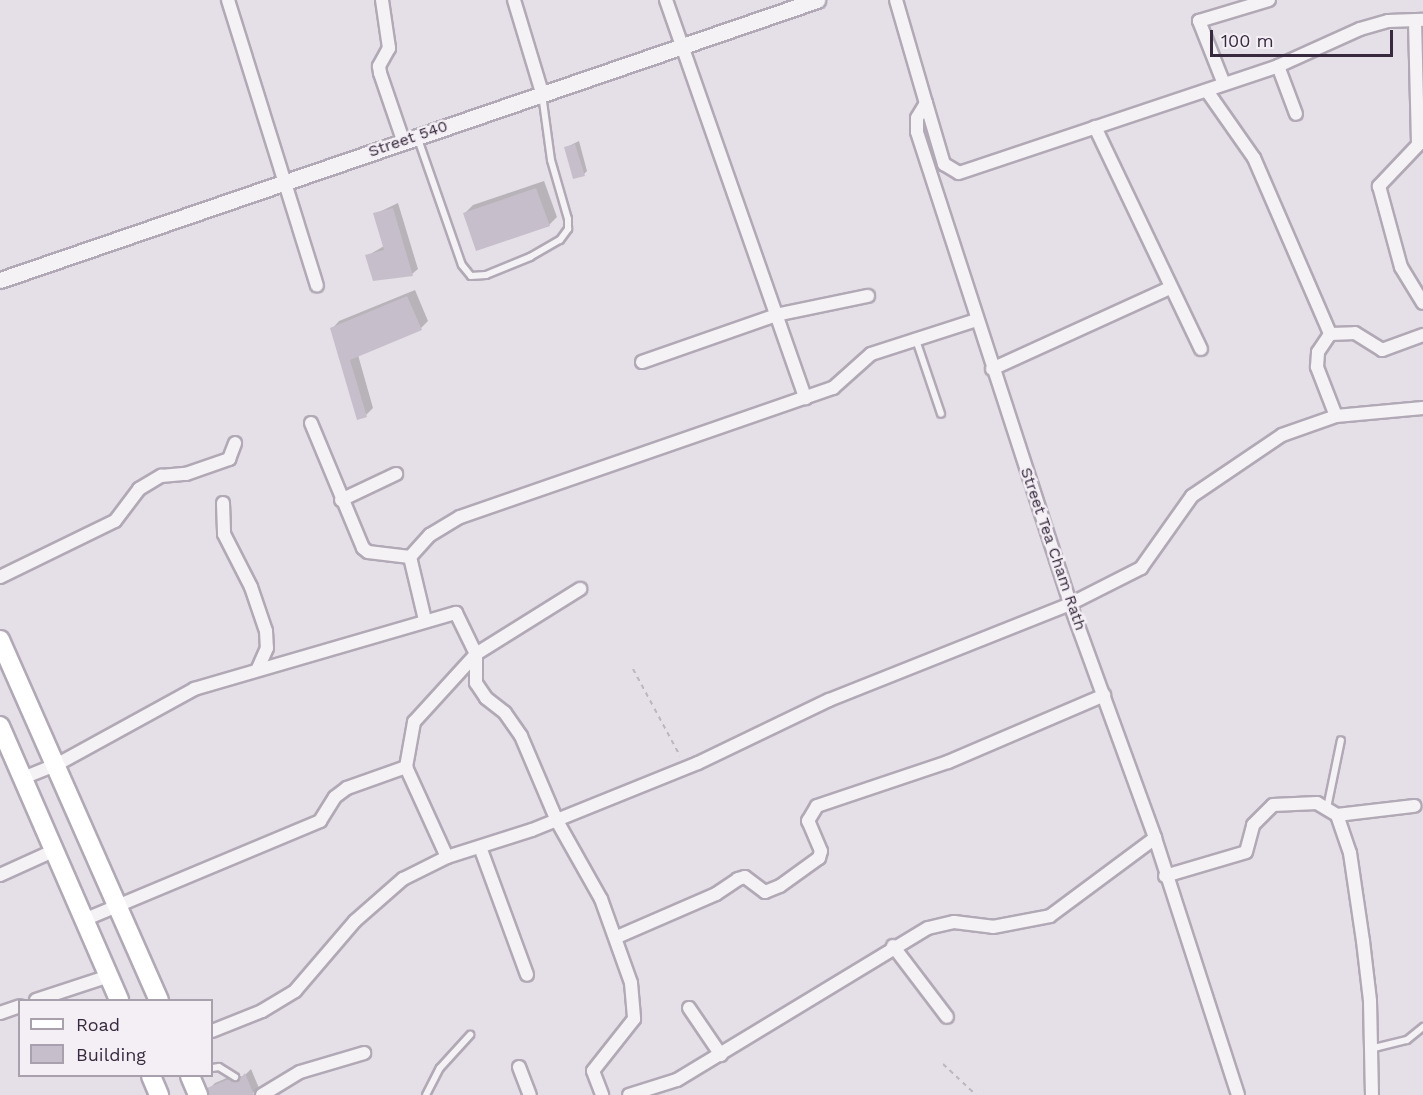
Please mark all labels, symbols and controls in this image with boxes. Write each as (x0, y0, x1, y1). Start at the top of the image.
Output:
scale bar (1213, 18, 1396, 56)
text: 100 m (1221, 30, 1274, 51)
street label: Street 540 (366, 116, 450, 162)
street label: Street Tea Cham Rath (1016, 465, 1090, 633)
legend (18, 999, 213, 1077)
text: Road (76, 1014, 120, 1035)
text: Building (76, 1044, 146, 1065)

